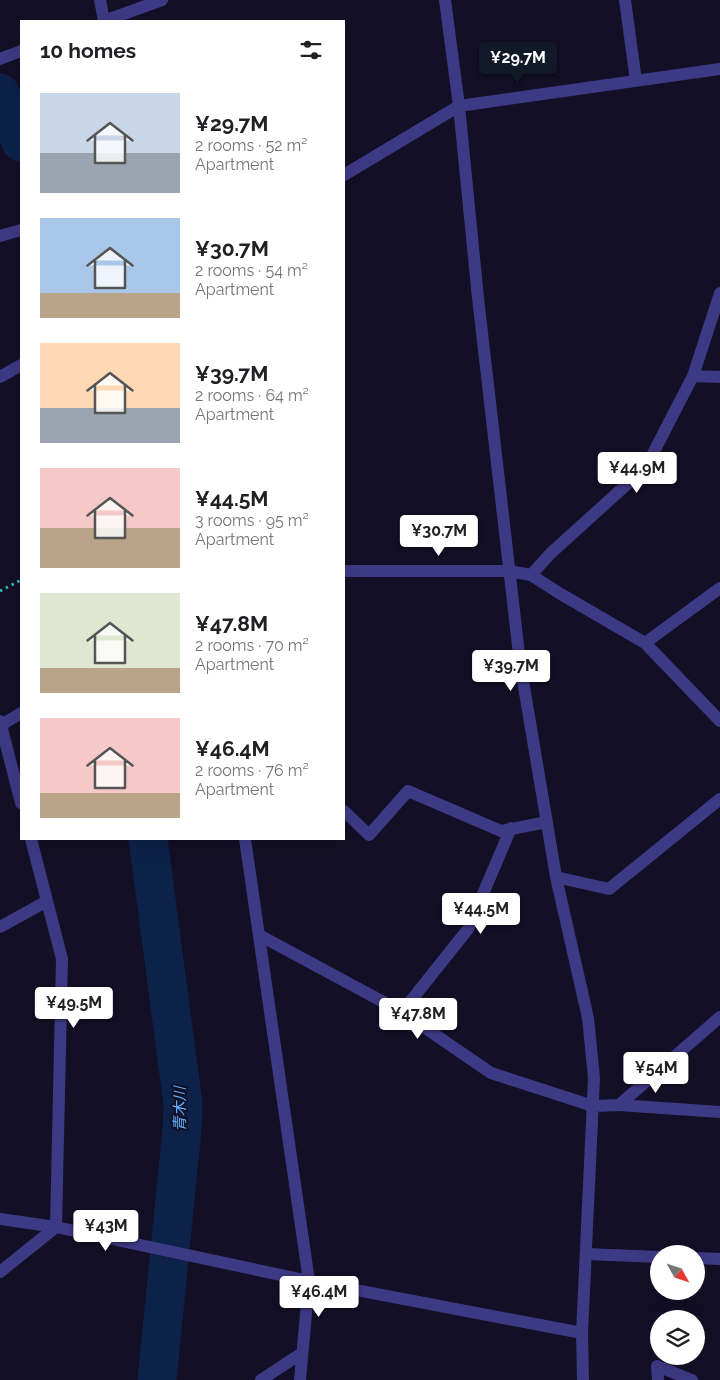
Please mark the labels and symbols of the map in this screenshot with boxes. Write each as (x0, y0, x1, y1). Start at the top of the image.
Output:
pin: ¥29.7M (477, 42, 559, 84)
pin: ¥44.9M (596, 452, 678, 494)
pin: ¥30.7M (398, 514, 480, 557)
pin: ¥39.7M (470, 650, 552, 692)
pin: ¥44.5M (440, 892, 522, 935)
pin: ¥49.5M (33, 986, 115, 1029)
pin: ¥47.8M (377, 998, 459, 1040)
pin: ¥54M (626, 1052, 686, 1094)
water label: 青木川 (171, 1085, 189, 1132)
pin: ¥43M (76, 1210, 136, 1252)
north arrow (650, 1245, 705, 1300)
pin: ¥46.4M (278, 1276, 360, 1318)

